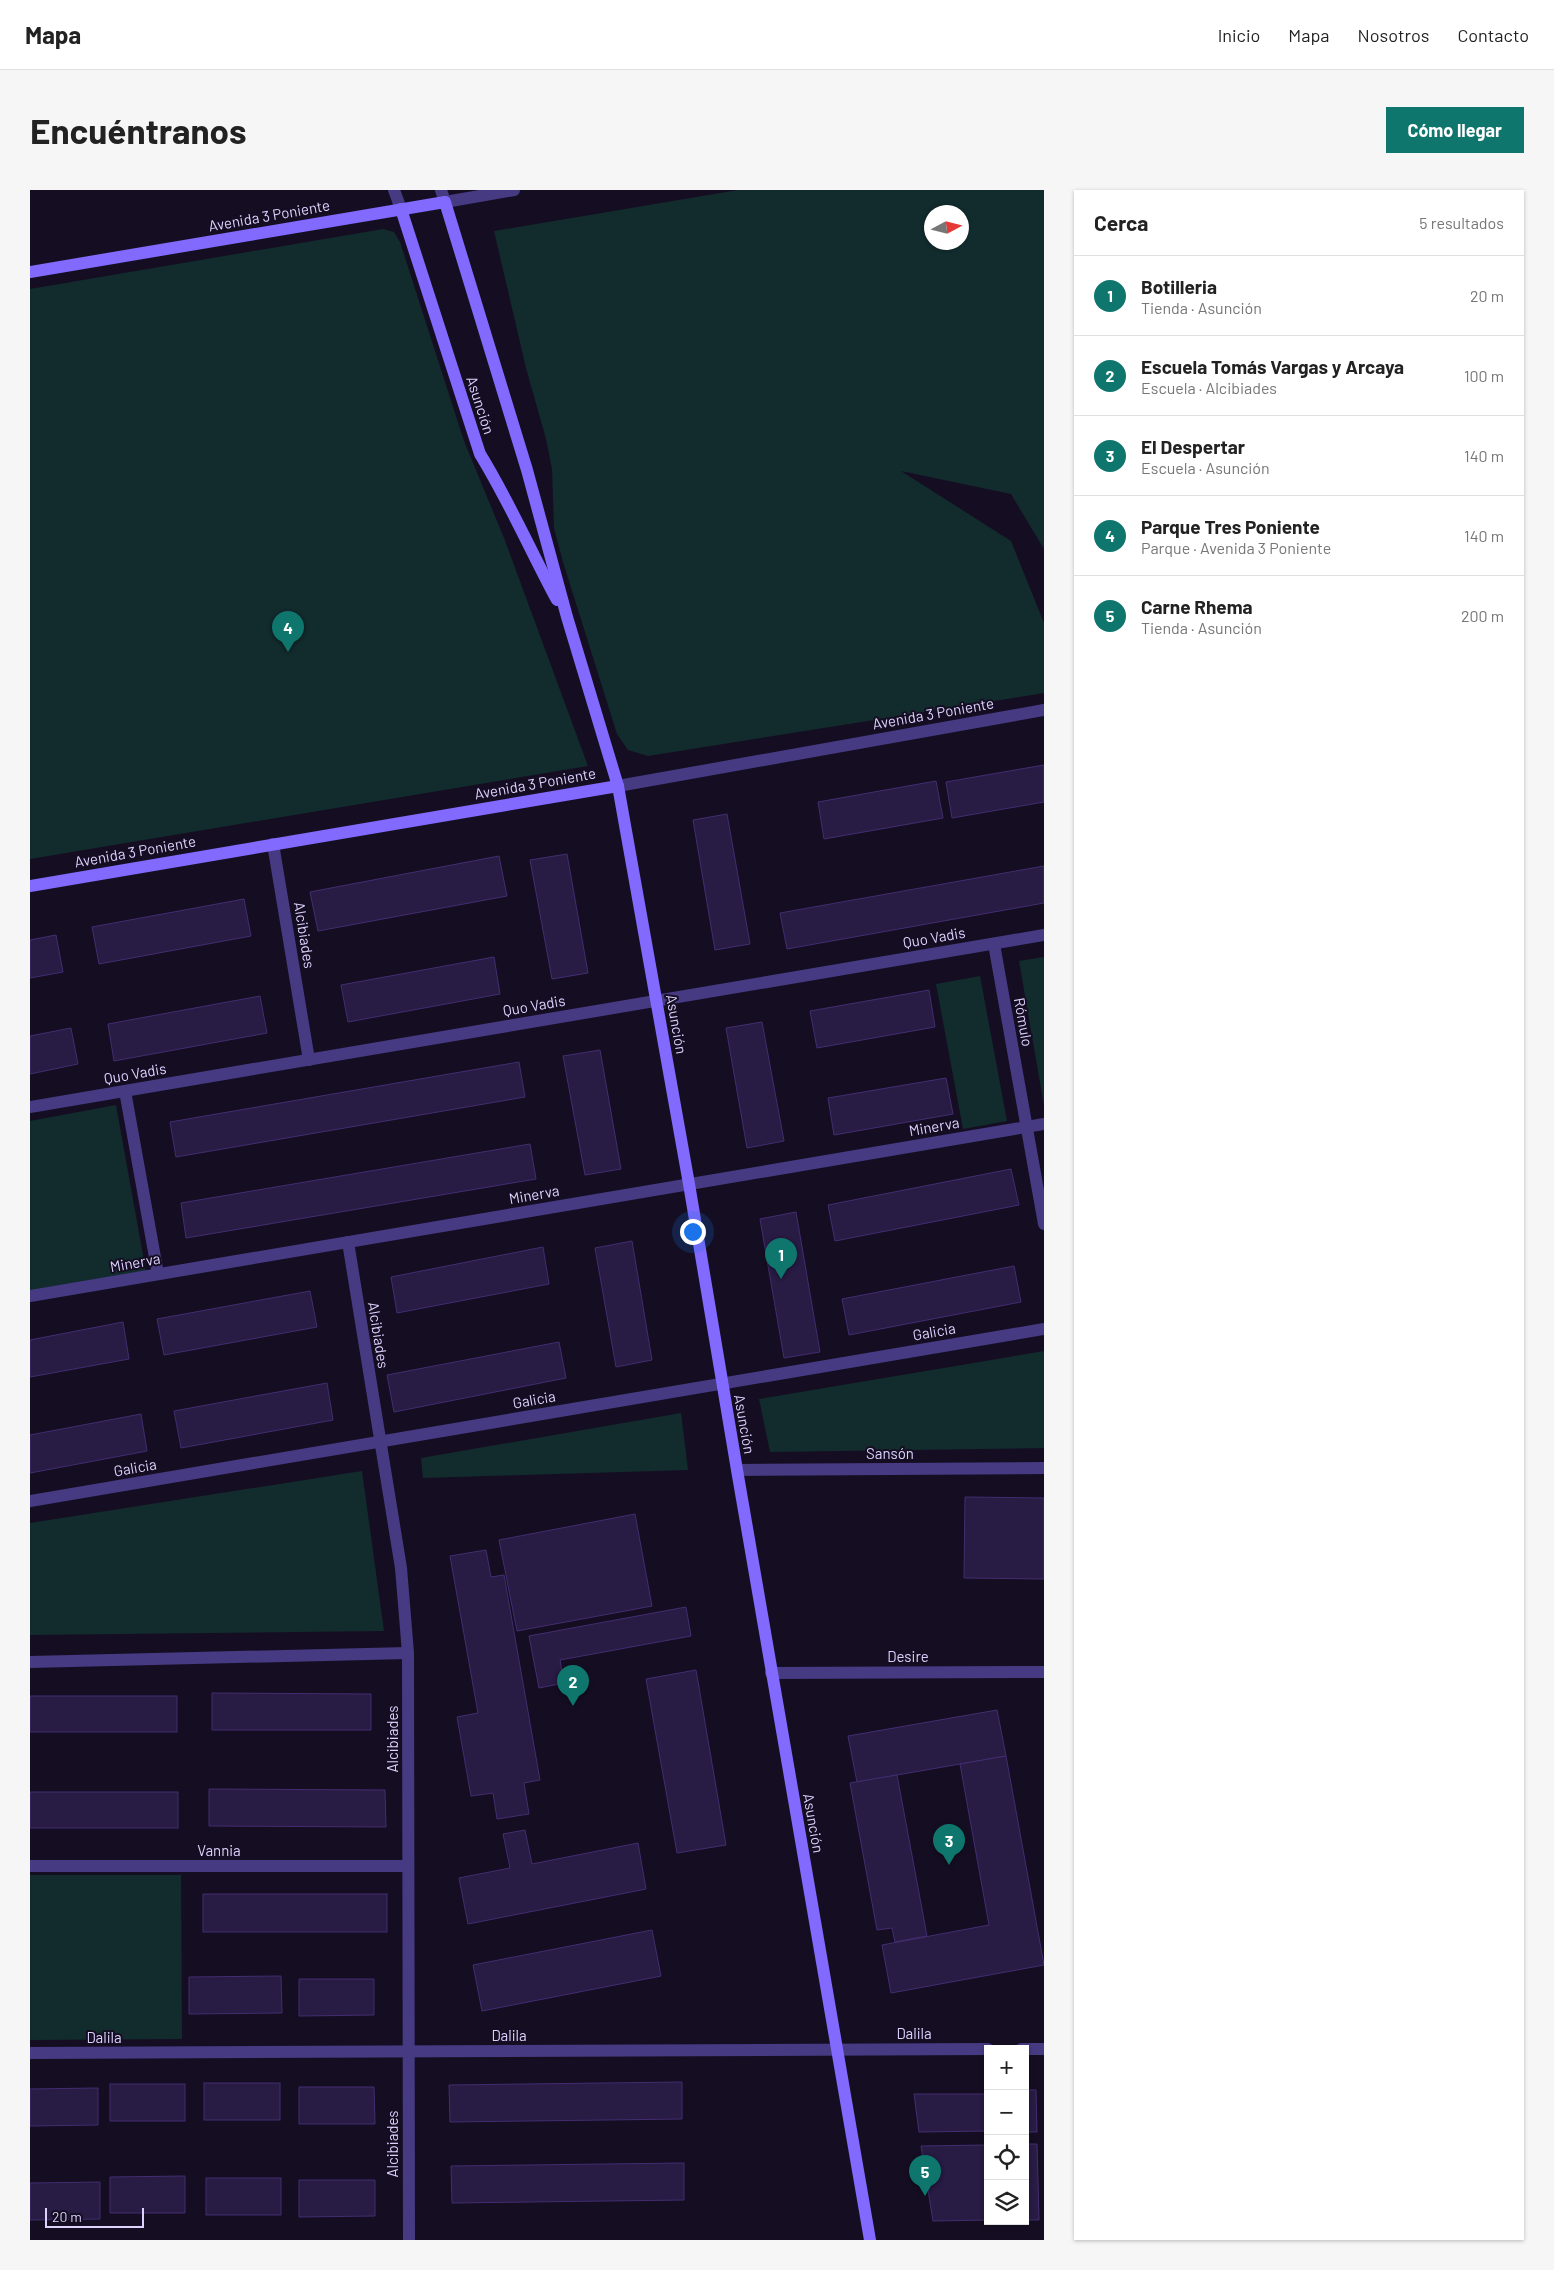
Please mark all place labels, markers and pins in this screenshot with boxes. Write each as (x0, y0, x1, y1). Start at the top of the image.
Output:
pin: 4 (272, 611, 304, 652)
pin: 1 (765, 1238, 797, 1279)
pin: 2 (557, 1665, 589, 1706)
pin: 3 (933, 1824, 965, 1865)
pin: 5 (909, 2155, 941, 2196)

